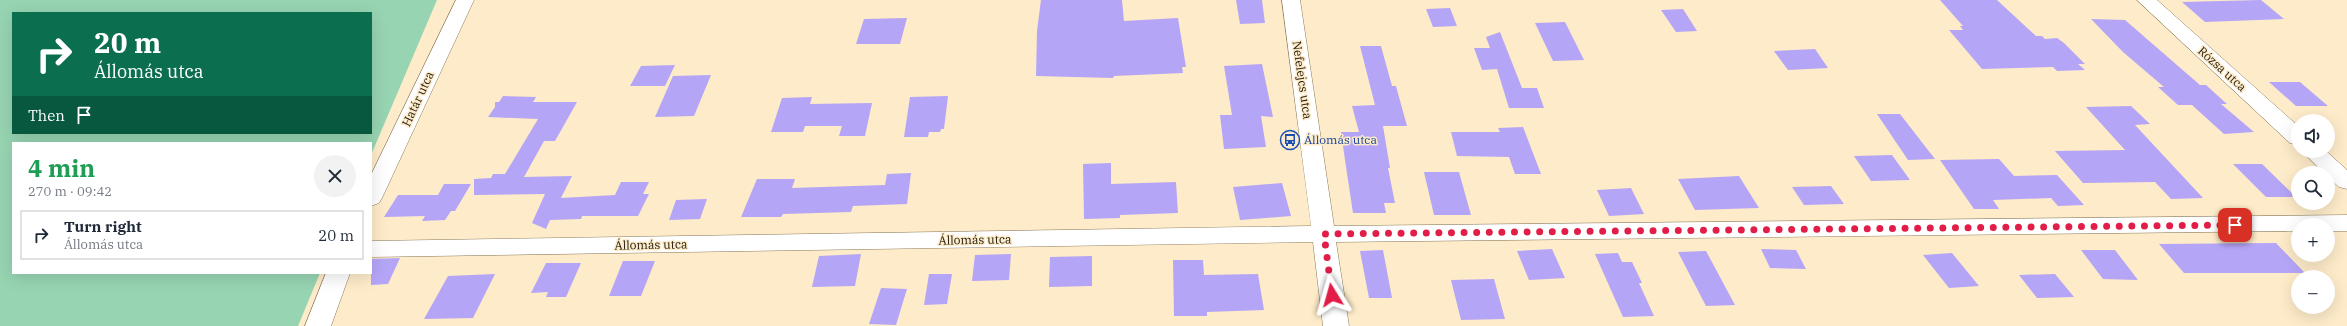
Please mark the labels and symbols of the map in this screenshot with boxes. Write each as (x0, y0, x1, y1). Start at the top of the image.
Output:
street label: Nefelejcs utca (1290, 40, 1315, 121)
street label: Rózsa utca (2195, 43, 2250, 95)
street label: Határ utca (398, 68, 437, 129)
bus stop icon: Állomás utca (1279, 129, 1301, 151)
place label: Állomás utca (1304, 132, 1378, 147)
pin (2218, 208, 2252, 242)
street label: Állomás utca (938, 231, 1012, 248)
street label: Állomás utca (614, 236, 688, 253)
position arrow (1311, 274, 1353, 316)

